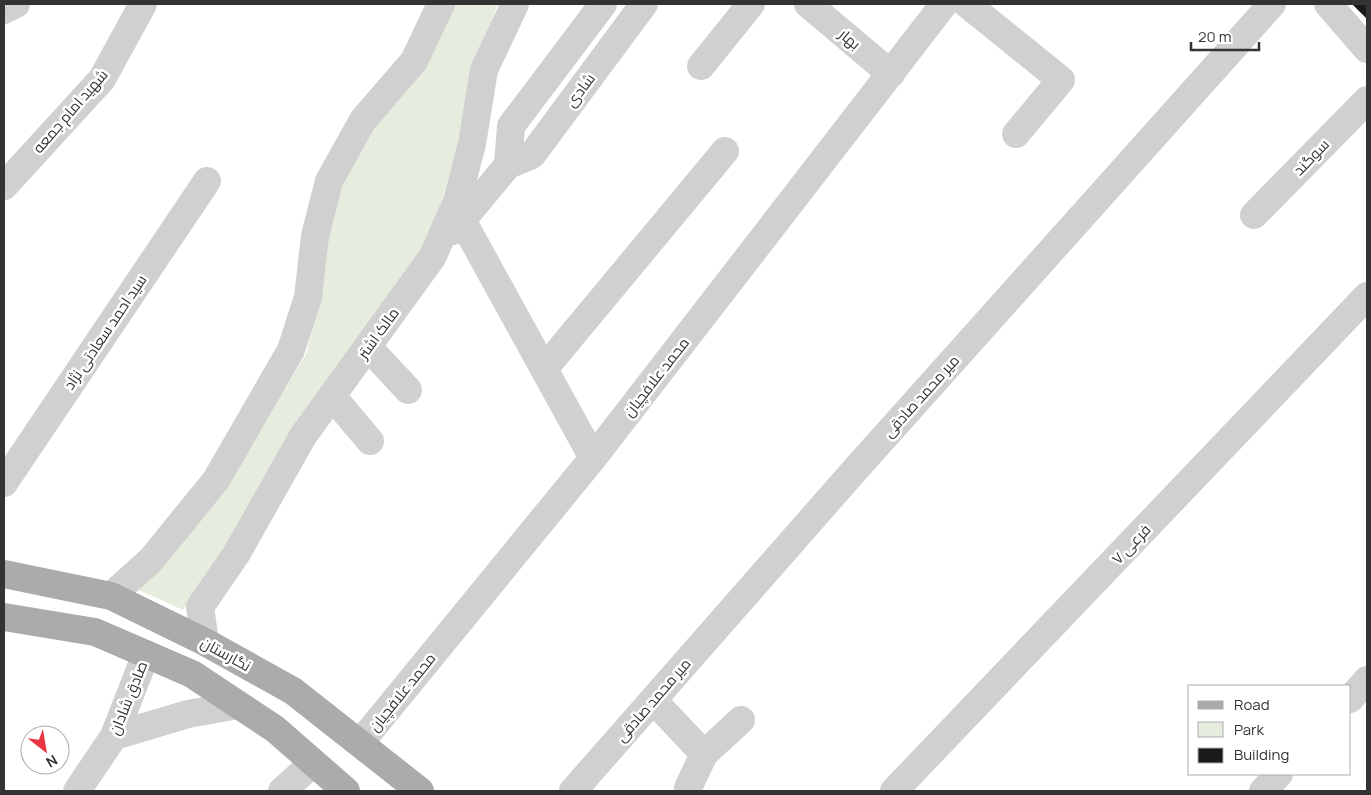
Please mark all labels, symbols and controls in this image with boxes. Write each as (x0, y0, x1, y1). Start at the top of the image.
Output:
scale bar (1191, 20, 1258, 52)
street label: بهار (834, 23, 865, 54)
text: 20 m (1198, 26, 1231, 47)
street label: شهید امام جمعه (28, 65, 112, 157)
street label: شادی (560, 69, 600, 111)
street label: سوگند (1288, 134, 1334, 180)
street label: سید احمد سعادتی نژاد (59, 270, 151, 394)
street label: مالک اشتر (352, 303, 404, 364)
street label: محمد علافچیان (618, 333, 694, 421)
street label: میر محمد صادقی (878, 350, 964, 442)
street label: فرعی ۷ (1107, 519, 1155, 569)
street label: نگارستان (197, 632, 255, 676)
street label: محمد علافچیان (364, 648, 440, 736)
street label: میر محمد صادقی (611, 654, 695, 746)
street label: صادق شادان (104, 658, 152, 738)
legend (1188, 685, 1351, 775)
text: Road (1234, 694, 1270, 715)
text: Park (1234, 719, 1264, 740)
north arrow (20, 725, 70, 775)
text: Building (1234, 744, 1289, 765)
text: N (43, 751, 61, 772)

